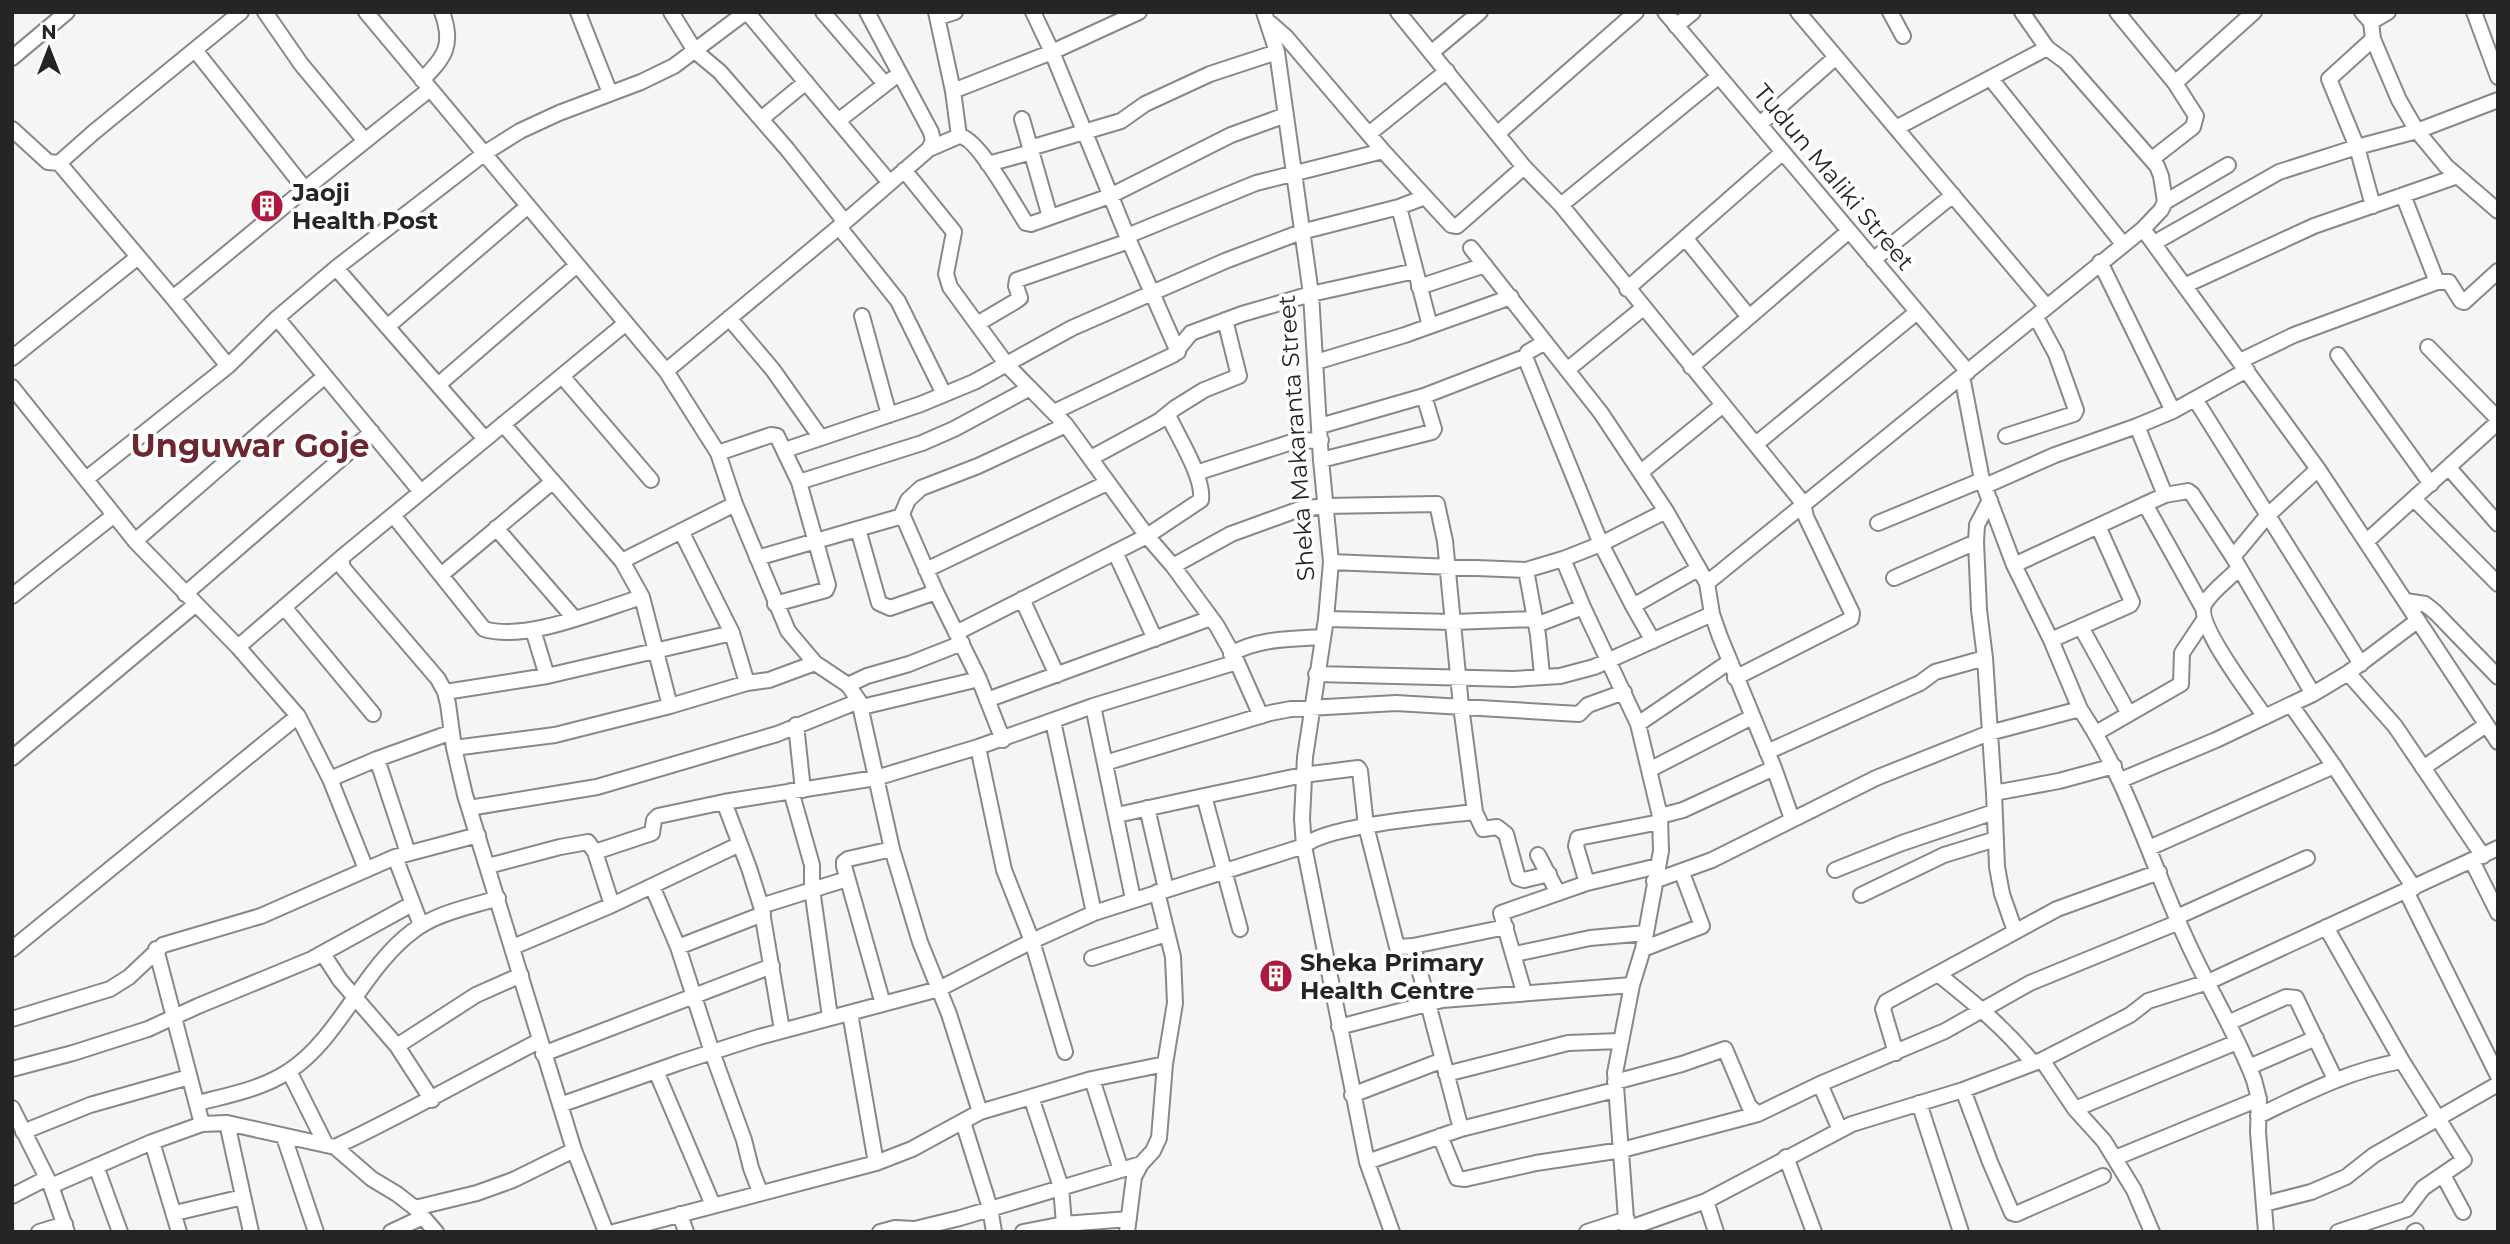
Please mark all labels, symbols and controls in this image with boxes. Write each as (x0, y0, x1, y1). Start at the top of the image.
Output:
north arrow (14, 14, 84, 84)
text: N (41, 21, 57, 44)
street label: Tudun Maliki Street (1748, 78, 1921, 276)
place label: Jaoji Health Post (291, 178, 439, 235)
building icon: Jaoji Health Post (248, 187, 286, 225)
street label: Sheka Makaranta Street (1272, 294, 1320, 582)
district label: Unguwar Goje (130, 426, 370, 465)
place label: Sheka Primary Health Centre (1300, 948, 1484, 1005)
building icon: Sheka Primary Health Centre (1257, 957, 1295, 995)

